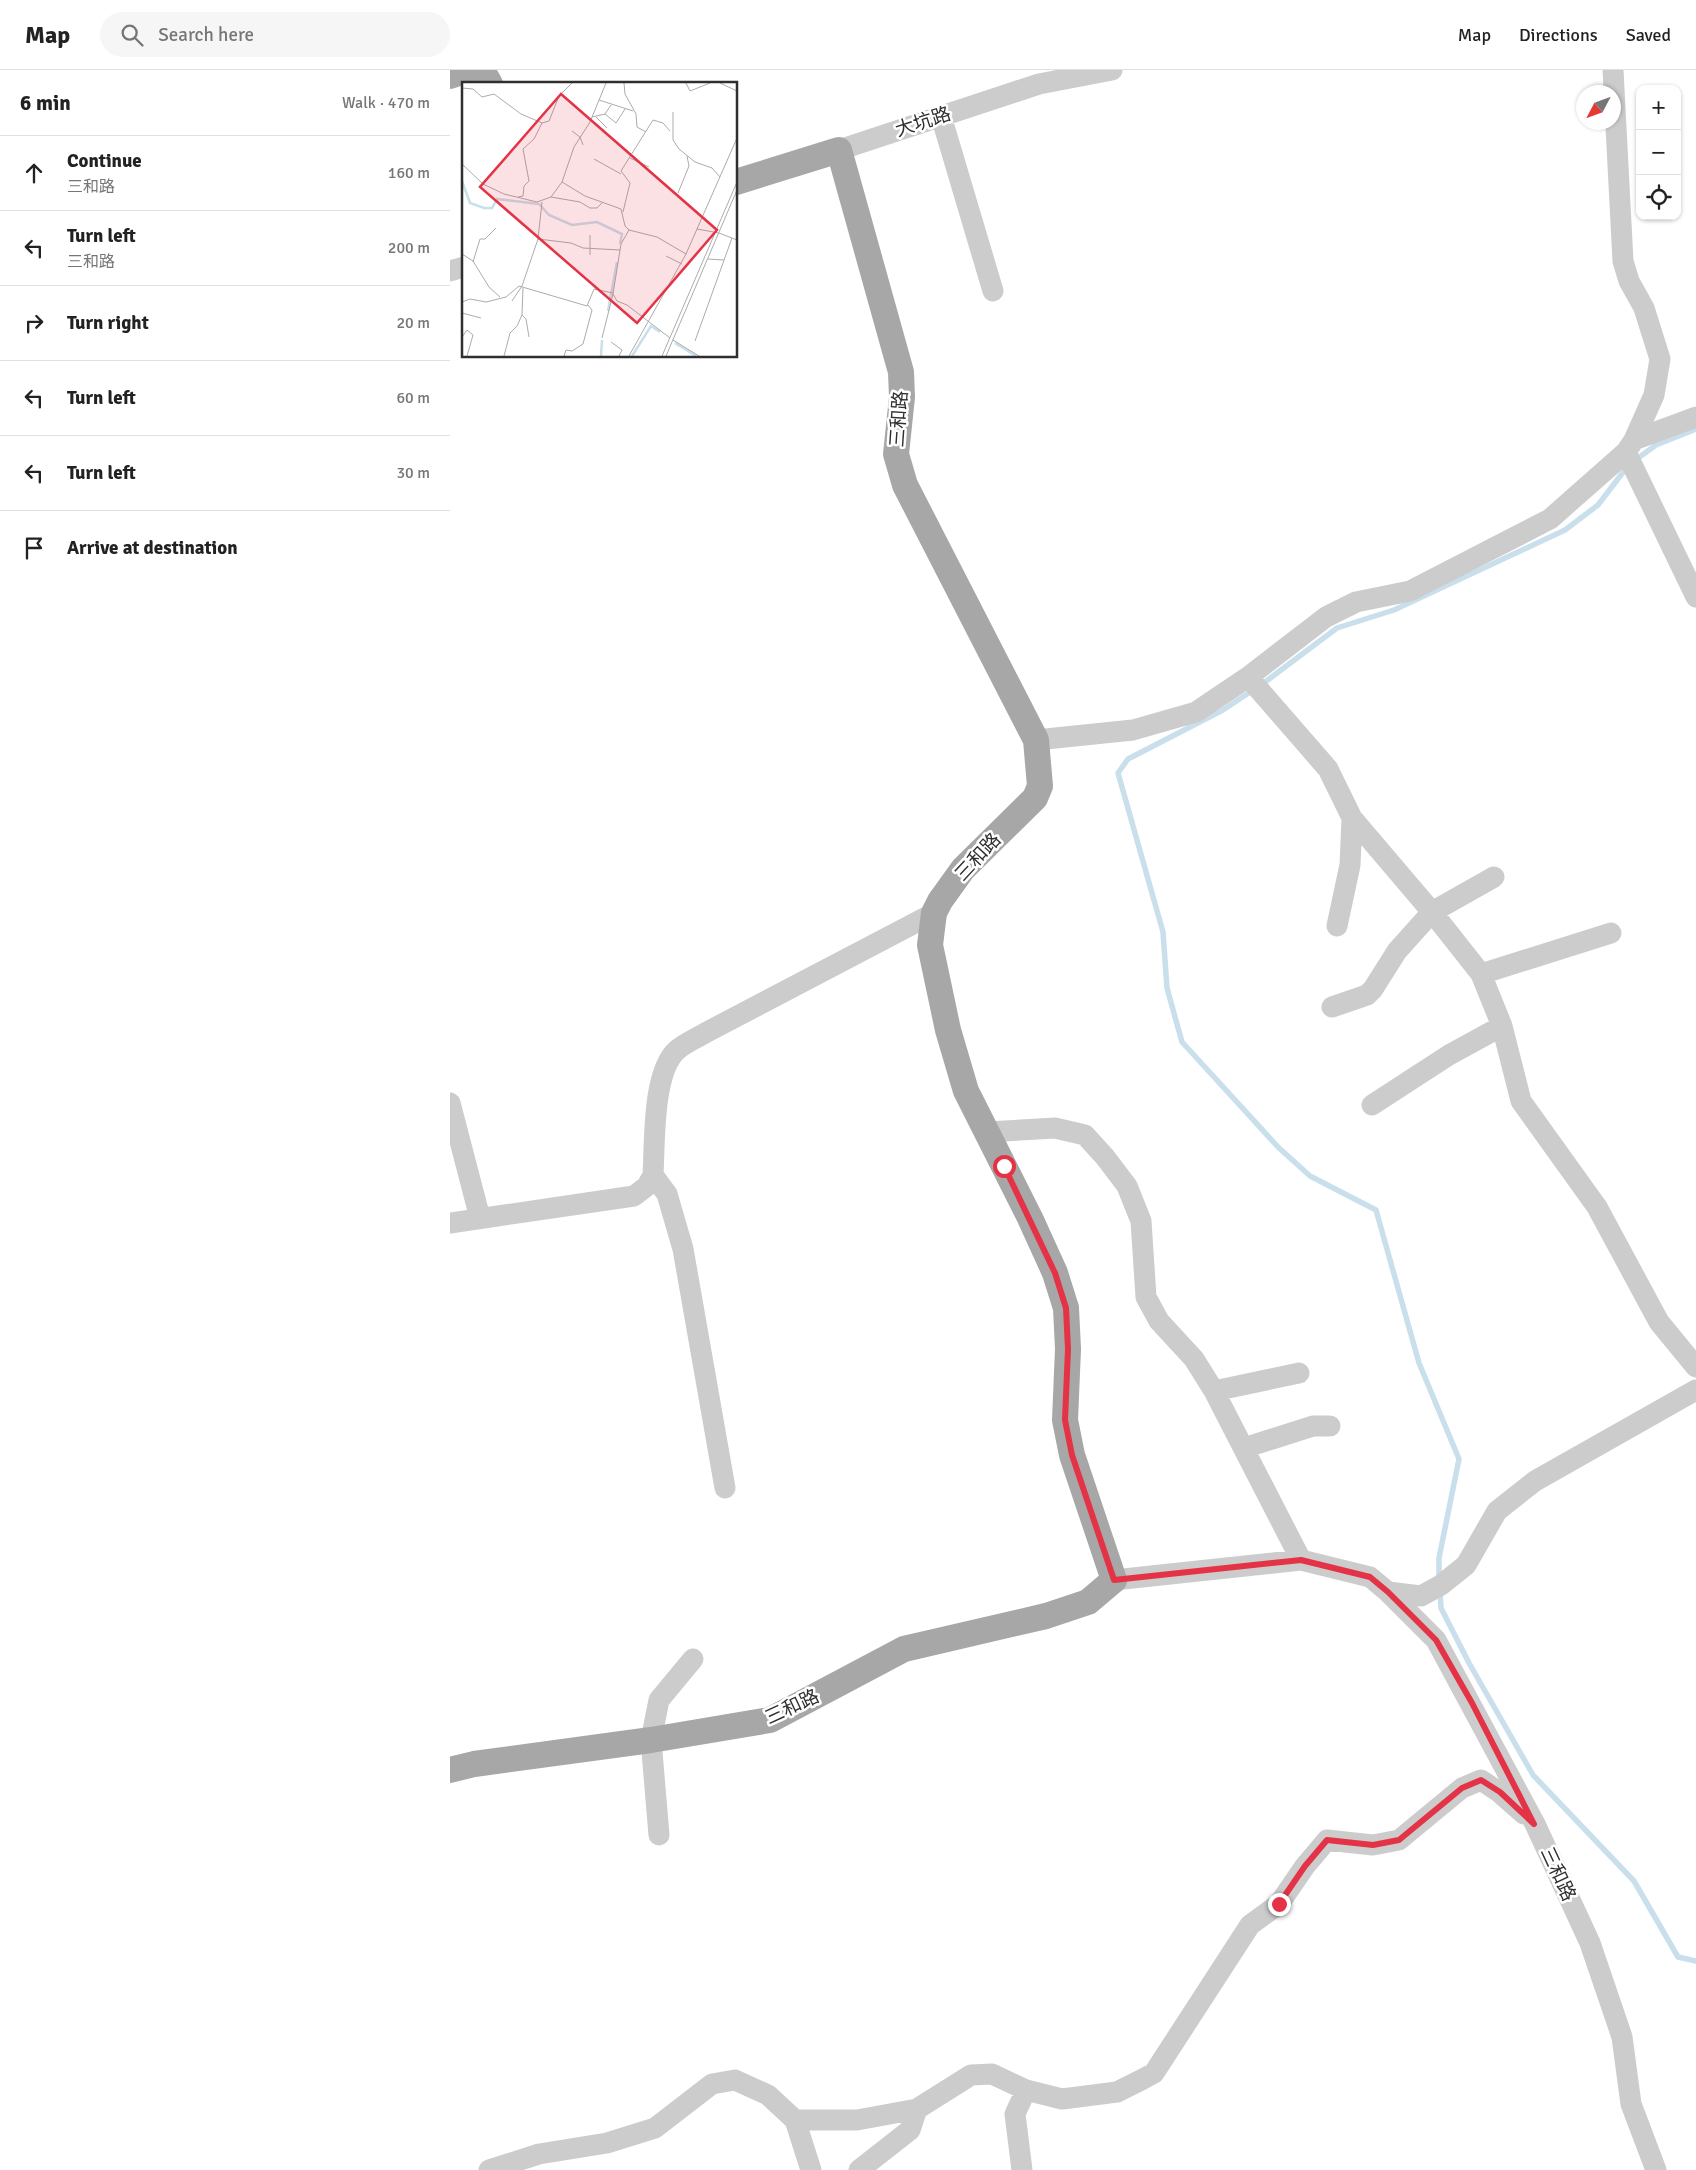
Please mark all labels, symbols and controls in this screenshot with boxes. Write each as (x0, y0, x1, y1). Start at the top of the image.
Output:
search box (100, 12, 450, 57)
text: Map (25, 20, 70, 50)
icon: search (118, 21, 146, 49)
text: Search here (158, 23, 254, 47)
text: Map (1458, 24, 1491, 46)
text: Directions (1519, 24, 1598, 46)
text: Saved (1626, 24, 1671, 46)
inset map (462, 82, 738, 358)
north arrow (1576, 85, 1621, 130)
map controls (1636, 85, 1681, 220)
button: + (1636, 85, 1681, 130)
text: 6 min (20, 90, 71, 116)
text: Walk · 470 m (342, 93, 430, 113)
street label: 大坑路 (892, 102, 954, 142)
button: − (1636, 130, 1681, 175)
text: Continue (67, 149, 142, 173)
icon: ahead (20, 159, 48, 187)
text: 160 m (388, 163, 430, 183)
button: locate (1636, 175, 1681, 220)
text: 三和路 (67, 177, 115, 197)
text: Turn left (67, 224, 136, 248)
icon: left (20, 234, 48, 262)
text: 200 m (388, 238, 430, 258)
text: 三和路 (67, 252, 115, 272)
icon: right (20, 309, 48, 337)
text: Turn right (67, 311, 149, 335)
text: 20 m (396, 313, 430, 333)
icon: left (20, 384, 48, 412)
text: Turn left (67, 386, 136, 410)
text: 60 m (396, 388, 430, 408)
street label: 三和路 (885, 390, 913, 448)
icon: left (20, 459, 48, 487)
text: Turn left (67, 461, 136, 485)
text: 30 m (396, 463, 430, 483)
icon: arrive (20, 534, 48, 562)
text: Arrive at destination (67, 536, 238, 560)
street label: 三和路 (950, 828, 1006, 886)
route start (993, 1155, 1016, 1178)
street label: 三和路 (761, 1684, 823, 1730)
street label: 三和路 (1535, 1843, 1581, 1905)
route end (1268, 1893, 1291, 1916)

